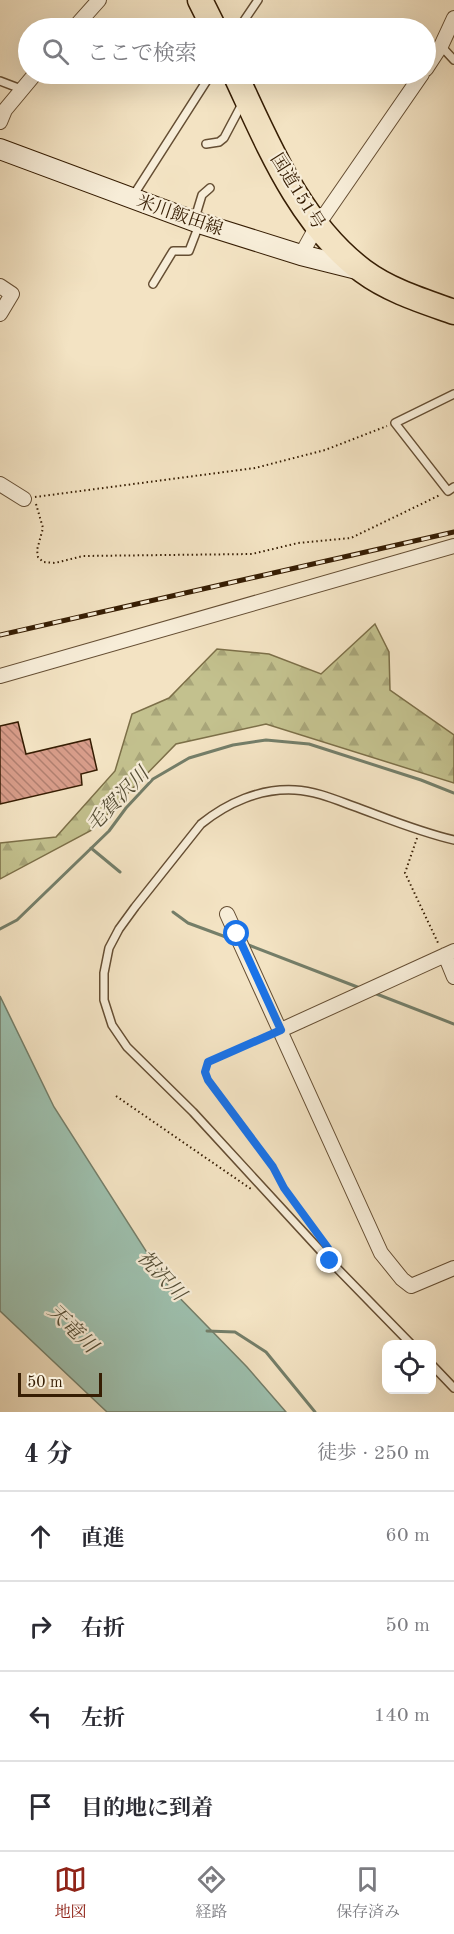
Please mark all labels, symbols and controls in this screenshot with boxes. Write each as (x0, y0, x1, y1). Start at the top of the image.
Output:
search box (18, 18, 436, 84)
icon: search (39, 35, 72, 68)
text: ここで検索 (87, 43, 197, 65)
street label: 国道151号 (267, 150, 329, 232)
street label: 米川飯田線 (134, 191, 226, 239)
water label: 毛賀沢川 (82, 762, 155, 836)
route start (223, 920, 249, 946)
water label: 祝沢川 (133, 1246, 191, 1307)
route end (316, 1247, 342, 1273)
water label: 天竜川 (43, 1300, 103, 1359)
map controls (382, 1340, 436, 1394)
button: locate (382, 1340, 436, 1394)
scale bar (18, 1370, 102, 1398)
text: 50 m (27, 1375, 63, 1391)
text: 4 分 (24, 1442, 72, 1468)
text: 徒歩 · 250 m (317, 1444, 430, 1464)
icon: ahead (24, 1520, 57, 1553)
text: 60 m (385, 1526, 430, 1546)
text: 直進 (81, 1528, 125, 1550)
icon: right (24, 1610, 57, 1643)
text: 50 m (385, 1616, 430, 1636)
text: 右折 (81, 1618, 125, 1640)
icon: left (24, 1700, 57, 1733)
text: 140 m (374, 1706, 430, 1726)
text: 左折 (81, 1708, 125, 1730)
icon: arrive (24, 1790, 57, 1823)
text: 目的地に到着 (81, 1798, 213, 1820)
tab: 地図 (54, 1863, 87, 1923)
tab: 経路 (195, 1863, 228, 1923)
tab: 保存済み (336, 1863, 400, 1923)

